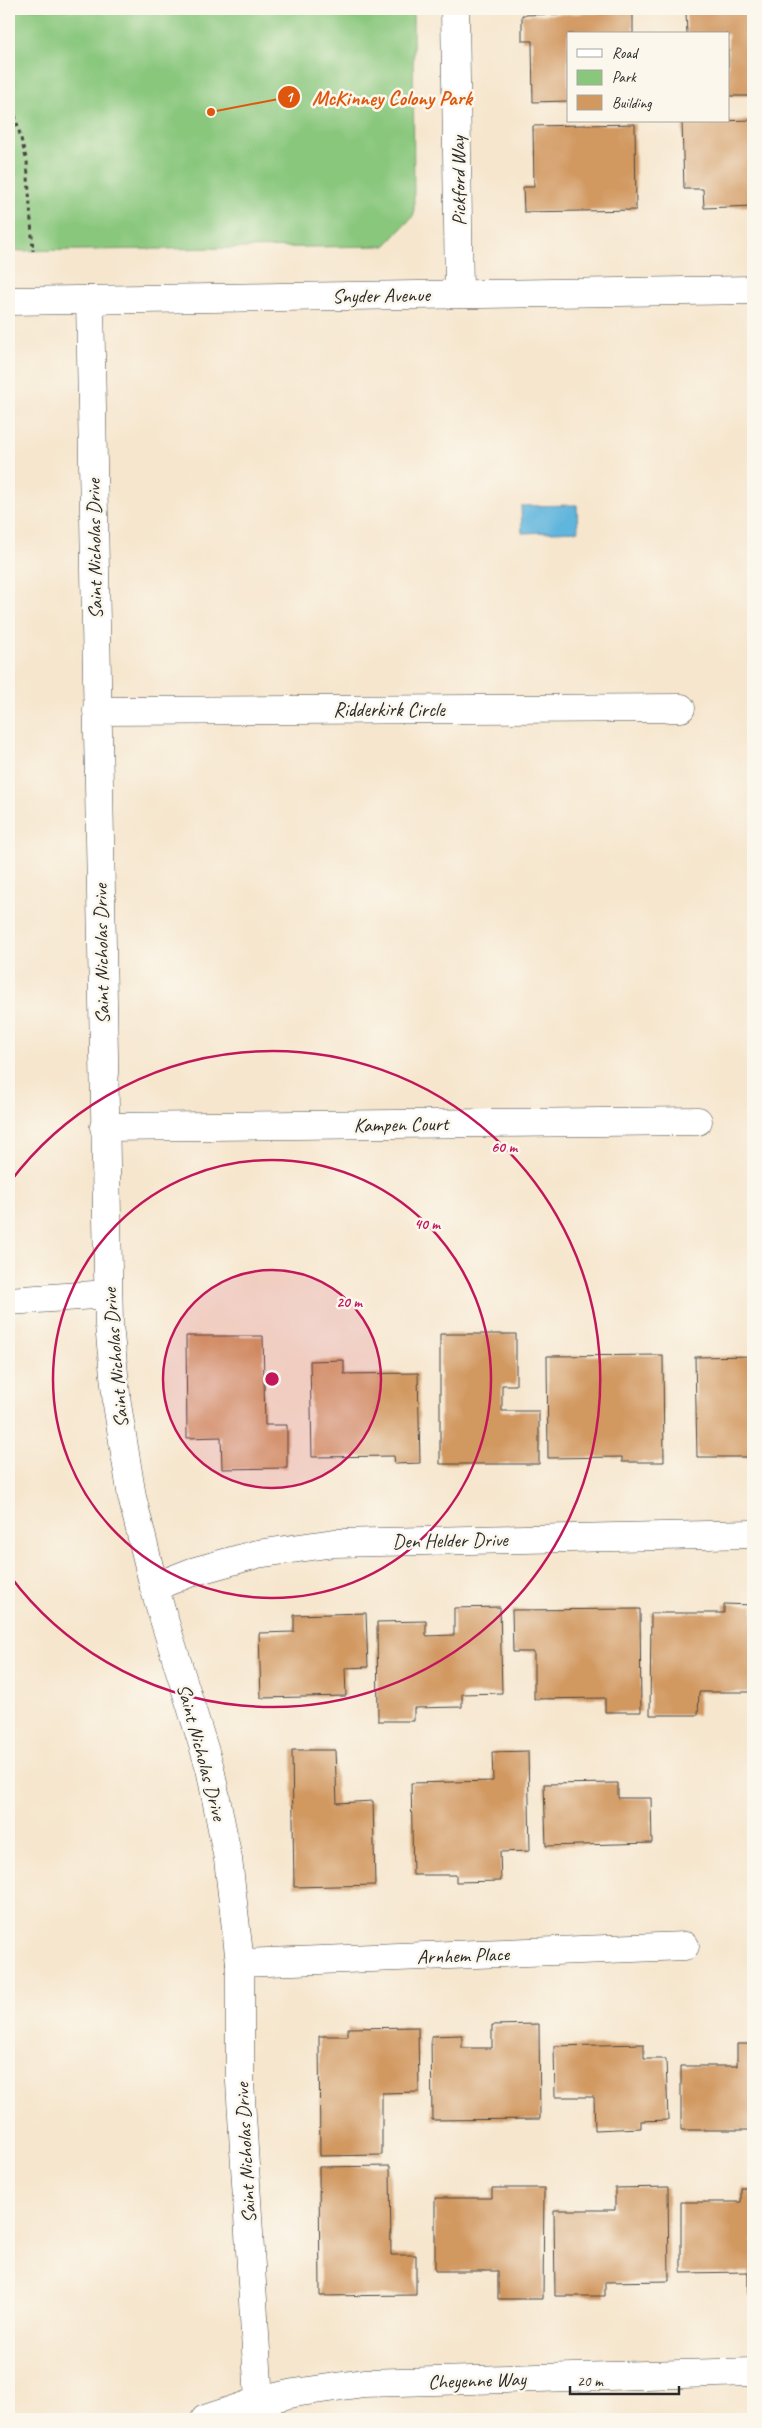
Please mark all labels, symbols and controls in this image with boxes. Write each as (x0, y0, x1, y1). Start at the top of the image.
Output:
legend (567, 32, 730, 122)
text: Road (612, 44, 639, 63)
text: Park (612, 68, 637, 87)
callout: McKinney Colony Park (277, 79, 483, 115)
text: McKinney Colony Park (312, 85, 474, 111)
text: 1 (286, 88, 295, 107)
text: Building (612, 94, 652, 113)
street label: Pickford Way (445, 134, 472, 226)
street label: Snyder Avenue (332, 282, 432, 309)
street label: Saint Nicholas Drive (81, 477, 108, 619)
street label: Ridderkirk Circle (333, 697, 446, 722)
street label: Saint Nicholas Drive (88, 882, 115, 1024)
street label: Kampen Court (353, 1111, 451, 1138)
text: 60 m (491, 1138, 518, 1157)
text: 40 m (414, 1215, 441, 1234)
street label: Saint Nicholas Drive (97, 1286, 134, 1429)
text: 20 m (336, 1293, 363, 1312)
centre of rings (263, 1370, 281, 1388)
street label: Den Helder Drive (392, 1527, 509, 1554)
street label: Saint Nicholas Drive (171, 1681, 232, 1825)
street label: Arnhem Place (416, 1941, 511, 1970)
street label: Saint Nicholas Drive (229, 2081, 262, 2224)
scale bar (570, 2363, 678, 2395)
street label: Cheyenne Way (428, 2366, 528, 2395)
text: 20 m (577, 2372, 604, 2391)

